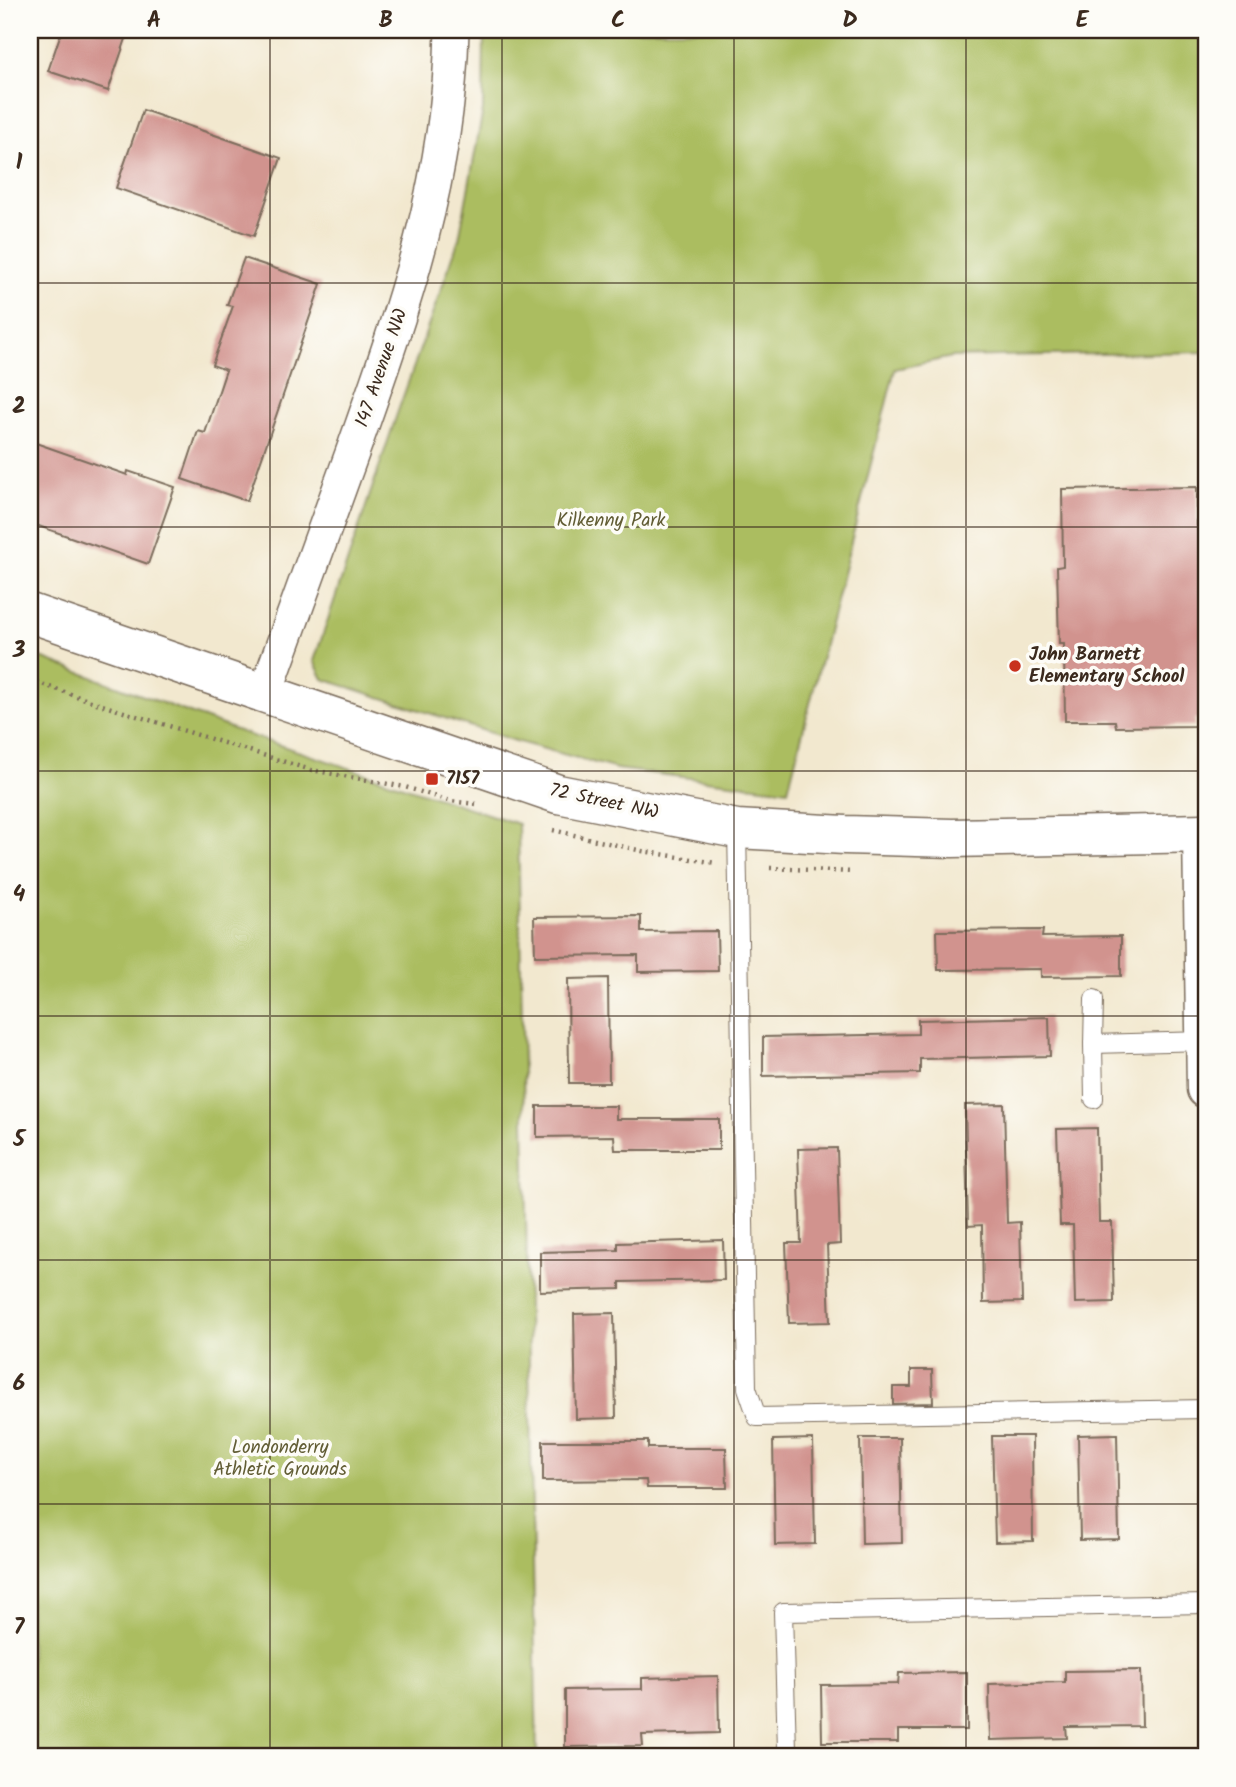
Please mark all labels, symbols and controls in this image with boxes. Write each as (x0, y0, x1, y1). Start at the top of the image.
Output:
text: A (147, 3, 161, 39)
text: B (379, 3, 393, 39)
text: C (611, 3, 625, 39)
text: D (842, 3, 858, 39)
text: E (1076, 3, 1090, 39)
text: 1 (16, 145, 23, 181)
street label: 147 Avenue NW (348, 304, 416, 432)
text: 2 (12, 389, 26, 425)
park label: Kilkenny Park (556, 506, 666, 536)
text: 3 (12, 633, 26, 669)
place label: John Barnett Elementary School (1029, 640, 1185, 692)
marker: John Barnett Elementary School (1007, 658, 1023, 674)
place label: 7157 (446, 764, 480, 794)
marker: 7157 (424, 771, 440, 787)
street label: 72 Street NW (547, 776, 661, 828)
text: 4 (13, 877, 26, 913)
text: 5 (12, 1122, 27, 1158)
text: 6 (13, 1366, 25, 1402)
park label: Londonderry Athletic Grounds (213, 1433, 347, 1485)
text: 7 (14, 1610, 26, 1646)

